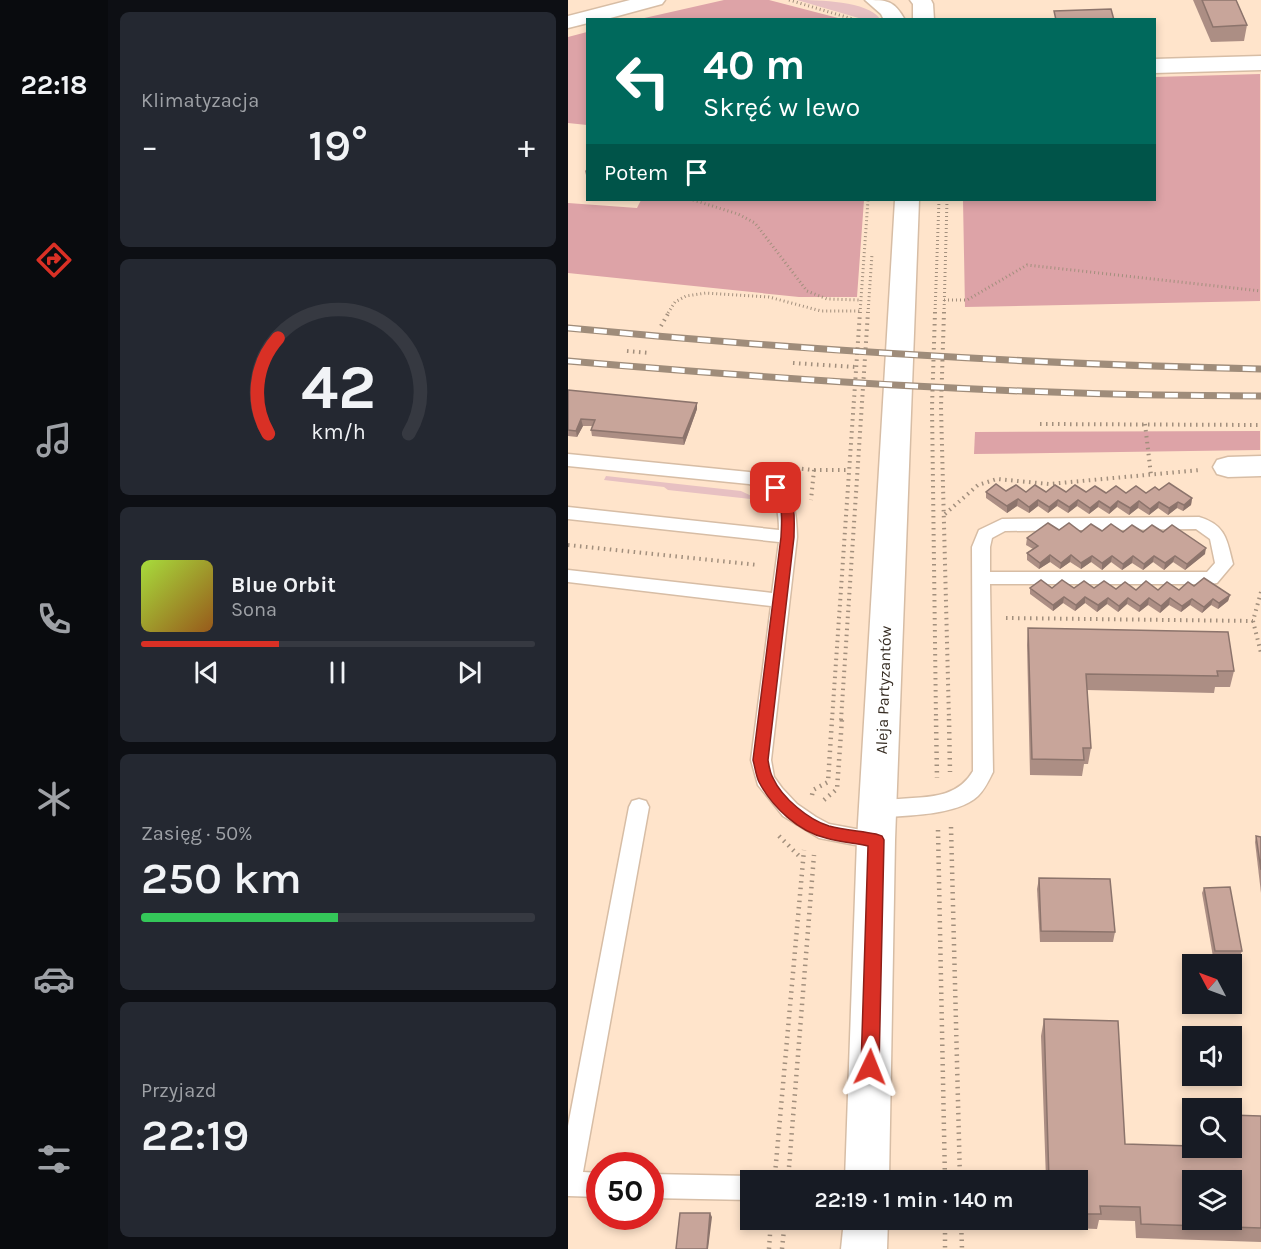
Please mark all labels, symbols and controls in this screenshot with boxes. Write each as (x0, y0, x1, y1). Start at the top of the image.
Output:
text: 40 m (703, 40, 805, 90)
icon: left (604, 42, 682, 120)
text: 22:18 (20, 69, 88, 101)
text: Klimatyzacja (141, 89, 259, 112)
text: Skręć w lewo (703, 91, 860, 123)
text: 19° (308, 119, 368, 171)
text: − (141, 127, 158, 165)
text: + (518, 127, 535, 165)
icon: arrive (680, 156, 713, 189)
text: Potem (604, 160, 668, 186)
icon: directions (33, 239, 75, 281)
text: 42 (301, 351, 375, 424)
icon: music (33, 419, 75, 461)
text: km/h (311, 420, 365, 445)
pin (750, 462, 801, 513)
icon: arrive (759, 471, 792, 504)
text: Blue Orbit (231, 572, 336, 598)
icon: phone (33, 598, 75, 640)
text: Sona (231, 598, 277, 621)
street label: Aleja Partyzantów (872, 625, 895, 755)
icon: previous (190, 656, 223, 689)
icon: pause (321, 656, 354, 689)
icon: next (453, 656, 486, 689)
icon: climate (33, 778, 75, 820)
text: Zasięg · 50% (141, 822, 253, 845)
text: 250 km (141, 852, 302, 904)
north arrow (1182, 954, 1242, 1014)
map controls (1182, 954, 1242, 1230)
icon: car (33, 958, 75, 1000)
button: sound (1182, 1026, 1242, 1086)
position arrow (838, 1035, 902, 1099)
text: Przyjazd (141, 1079, 217, 1102)
button: search (1182, 1098, 1242, 1158)
text: 22:19 (141, 1109, 249, 1161)
icon: filters (33, 1138, 75, 1180)
speed limit sign: 50 (586, 1152, 664, 1230)
button: layers (1182, 1170, 1242, 1230)
text: 22:19 · 1 min · 140 m (815, 1187, 1013, 1213)

